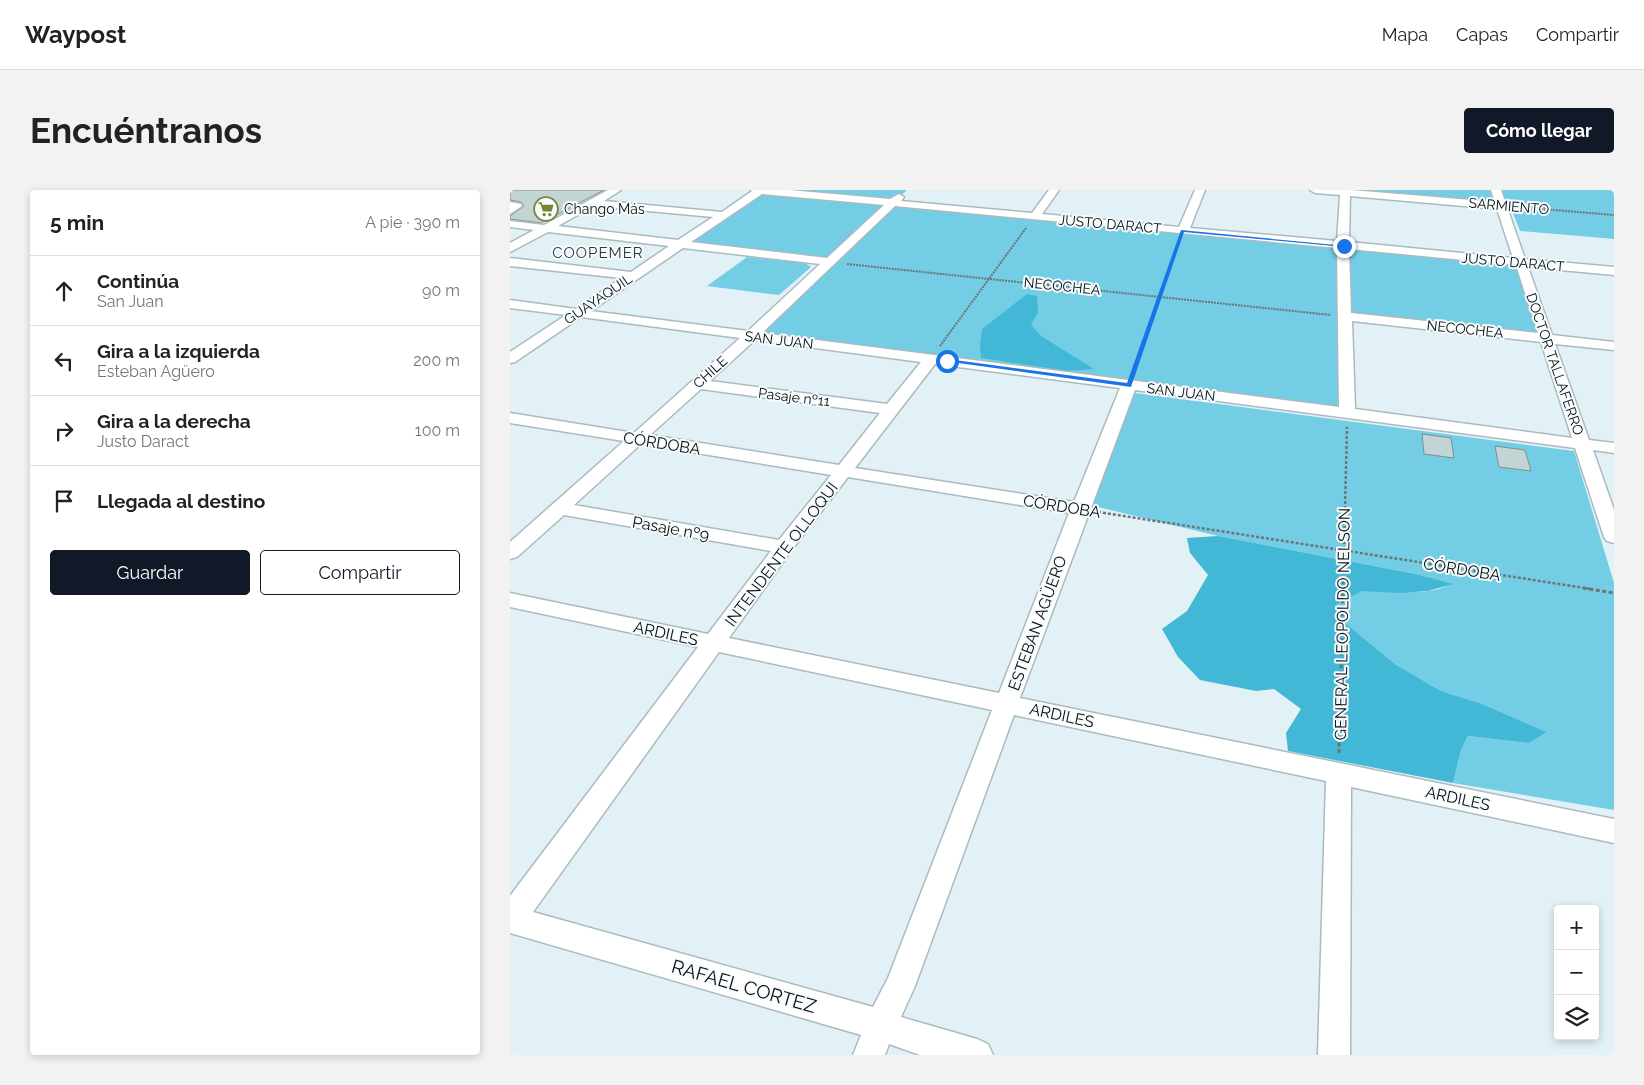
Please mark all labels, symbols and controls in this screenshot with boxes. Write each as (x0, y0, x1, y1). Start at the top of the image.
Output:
text: Waypost (25, 20, 126, 49)
text: Mapa (1382, 24, 1428, 45)
text: Capas (1456, 24, 1508, 45)
text: Compartir (1536, 24, 1619, 45)
button: Cómo llegar (1464, 108, 1614, 153)
text: Encuéntranos (30, 110, 262, 151)
street label: SARMIENTO (1468, 195, 1550, 217)
supermarket icon: Chango Más (533, 196, 559, 222)
place label: Chango Más (564, 201, 645, 217)
text: 5 min (50, 210, 104, 235)
street label: JUSTO DARACT (1058, 212, 1163, 237)
text: A pie · 390 m (365, 213, 460, 232)
route end (1333, 235, 1356, 258)
district label: COOPEMER (552, 244, 644, 262)
street label: JUSTO DARACT (1461, 250, 1566, 275)
text: Continúa (97, 270, 179, 292)
street label: GUAYAQUIL (561, 270, 635, 328)
street label: NECOCHEA (1023, 274, 1102, 298)
icon: ahead (50, 277, 78, 305)
text: 90 m (422, 281, 460, 300)
street label: DOCTOR TALLAFERRO (1523, 291, 1587, 437)
text: San Juan (97, 292, 164, 311)
street label: NECOCHEA (1426, 317, 1505, 341)
street label: SAN JUAN (744, 328, 814, 352)
text: Gira a la izquierda (97, 340, 260, 362)
icon: left (50, 347, 78, 375)
route start (936, 350, 959, 373)
text: 200 m (413, 351, 460, 370)
street label: CHILE (690, 353, 730, 391)
text: Esteban Agüero (97, 362, 215, 381)
street label: SAN JUAN (1146, 380, 1216, 404)
street label: Pasaje nº11 (757, 385, 831, 409)
text: Gira a la derecha (97, 410, 251, 432)
icon: right (50, 417, 78, 445)
text: 100 m (415, 421, 460, 440)
street label: CÓRDOBA (622, 427, 702, 459)
text: Justo Daract (97, 432, 189, 451)
street label: INTENDENTE OLLOQUI (721, 478, 842, 630)
icon: arrive (50, 487, 78, 515)
text: Llegada al destino (97, 490, 265, 512)
street label: CÓRDOBA (1022, 490, 1102, 522)
street label: GENERAL LEOPOLDO NELSON (1331, 508, 1354, 740)
street label: Pasaje nº9 (631, 512, 711, 545)
button: Guardar (50, 550, 250, 595)
button: Compartir (260, 550, 460, 595)
street label: ESTEBAN AGÜERO (1003, 553, 1071, 693)
street label: CÓRDOBA (1422, 553, 1502, 585)
street label: ARDILES (632, 617, 700, 650)
street label: ARDILES (1028, 699, 1096, 732)
street label: ARDILES (1424, 782, 1492, 815)
map controls (1554, 905, 1599, 1040)
button: + (1554, 905, 1599, 950)
button: − (1554, 950, 1599, 995)
street label: RAFAEL CORTEZ (669, 955, 819, 1017)
button: layers (1554, 995, 1599, 1040)

